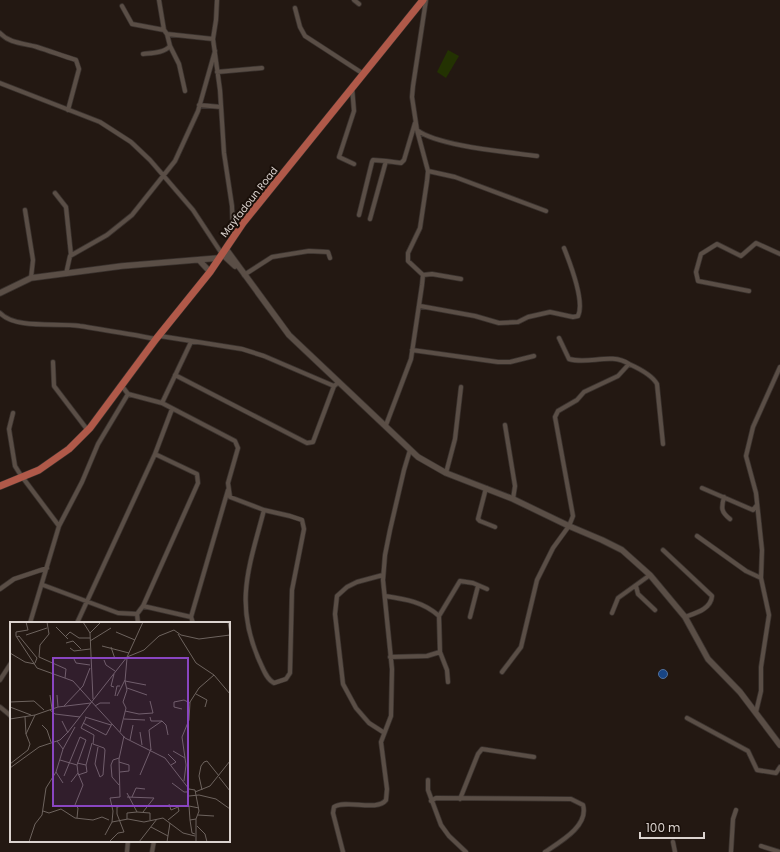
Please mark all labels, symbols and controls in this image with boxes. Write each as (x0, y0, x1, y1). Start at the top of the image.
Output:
street label: Mayfadoun Road (217, 164, 281, 240)
inset map (10, 622, 230, 842)
scale bar (640, 814, 704, 840)
text: 100 m (646, 819, 680, 836)

